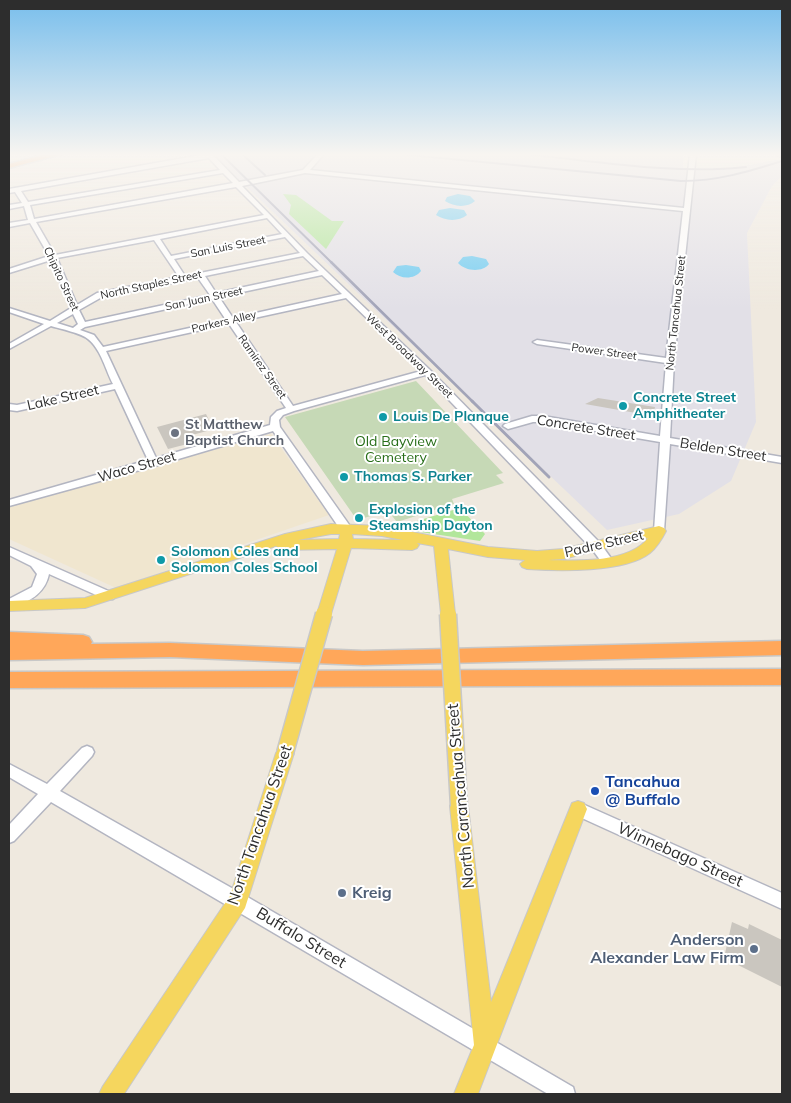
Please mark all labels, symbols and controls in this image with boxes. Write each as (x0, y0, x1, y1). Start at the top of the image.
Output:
street label: San Luis Street (189, 233, 267, 261)
street label: Chipito Street (40, 245, 82, 313)
street label: North Tancahua Street (663, 255, 689, 371)
street label: North Staples Street (99, 268, 203, 302)
street label: San Juan Street (164, 284, 244, 314)
street label: Parkers Alley (190, 308, 258, 336)
street label: West Broadway Street (363, 311, 455, 401)
street label: Ramirez Street (235, 332, 289, 402)
street label: Power Street (570, 341, 638, 363)
street label: Lake Street (26, 382, 100, 414)
place label: Concrete Street Amphitheater (633, 390, 736, 422)
marker: Concrete Street Amphitheater (617, 400, 629, 412)
place label: Louis De Planque (393, 409, 509, 425)
marker: Louis De Planque (377, 411, 389, 423)
street label: Concrete Street (535, 412, 637, 444)
place label: St Matthew Baptist Church (185, 417, 284, 450)
marker: St Matthew Baptist Church (169, 427, 181, 439)
park label: Old Bayview Cemetery (355, 434, 437, 467)
street label: Belden Street (679, 435, 767, 465)
street label: Waco Street (96, 448, 178, 486)
place label: Thomas S. Parker (354, 469, 472, 485)
marker: Thomas S. Parker (338, 471, 350, 483)
place label: Explosion of the Steamship Dayton (369, 502, 493, 534)
marker: Explosion of the Steamship Dayton (353, 512, 365, 524)
street label: Padre Street (563, 527, 645, 561)
place label: Solomon Coles and Solomon Coles School (171, 544, 318, 576)
marker: Solomon Coles and Solomon Coles School (155, 554, 167, 566)
street label: North Carancahua Street (443, 703, 479, 889)
street label: North Tancahua Street (224, 742, 296, 908)
place label: Tancahua @ Buffalo (605, 772, 680, 810)
marker: Tancahua @ Buffalo (589, 785, 601, 797)
street label: Winnebago Street (614, 819, 746, 891)
place label: Kreig (352, 883, 392, 903)
marker: Kreig (336, 887, 348, 899)
street label: Buffalo Street (253, 904, 349, 972)
place label: Anderson Alexander Law Firm (590, 930, 744, 968)
marker: Anderson Alexander Law Firm (748, 943, 760, 955)

